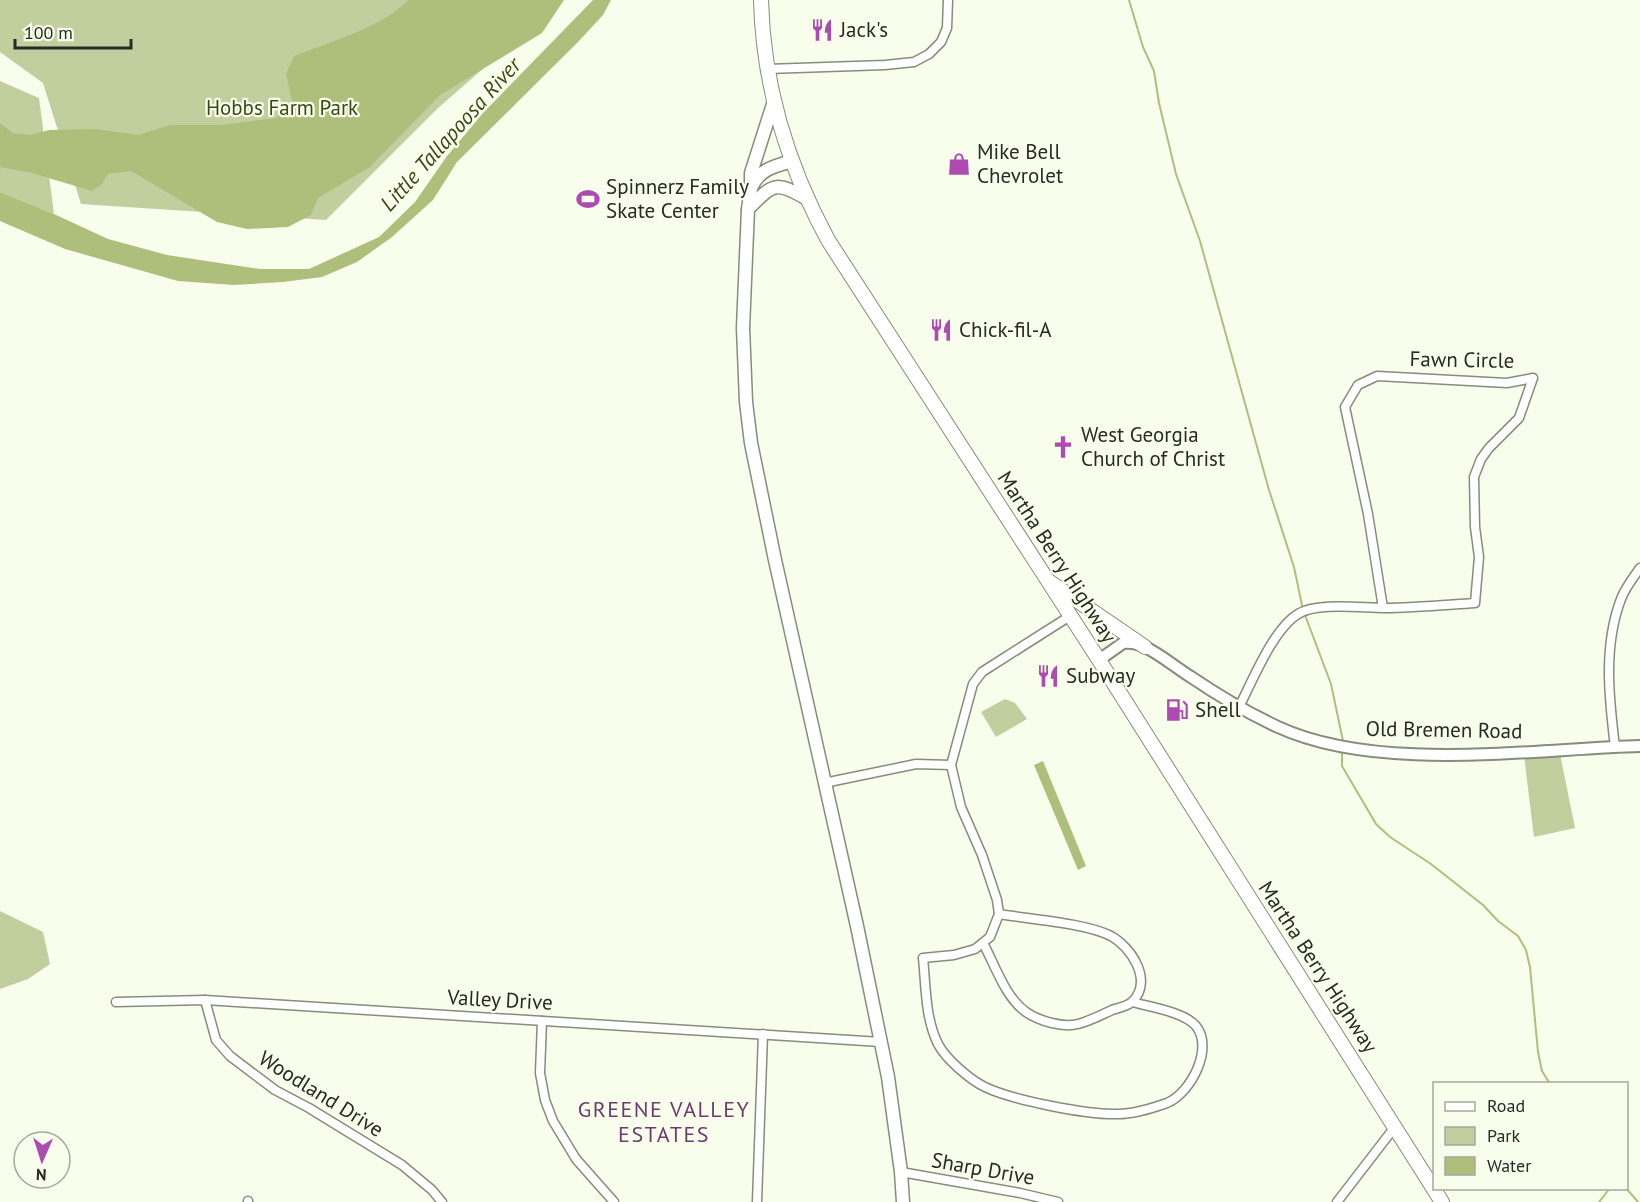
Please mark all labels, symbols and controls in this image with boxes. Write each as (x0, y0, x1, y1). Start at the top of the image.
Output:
scale bar (15, 12, 130, 50)
place label: Jack's (839, 16, 888, 43)
restaurant icon: Jack's (809, 17, 835, 43)
text: 100 m (24, 21, 73, 44)
water label: Little Tallapoosa River (374, 50, 528, 217)
park label: Hobbs Farm Park (206, 94, 358, 121)
place label: Mike Bell Chevrolet (977, 138, 1063, 189)
shop icon: Mike Bell Chevrolet (946, 151, 972, 177)
place label: Spinnerz Family Skate Center (606, 173, 749, 224)
sports icon: Spinnerz Family Skate Center (575, 186, 601, 212)
place label: Chick-fil-A (959, 316, 1052, 343)
restaurant icon: Chick-fil-A (928, 317, 954, 343)
street label: Fawn Circle (1409, 345, 1515, 374)
place label: West Georgia Church of Christ (1081, 421, 1225, 472)
church icon: West Georgia Church of Christ (1050, 434, 1076, 460)
street label: Martha Berry Highway (992, 466, 1123, 648)
place label: Subway (1066, 662, 1135, 689)
restaurant icon: Subway (1035, 663, 1061, 689)
place label: Shell (1195, 696, 1241, 723)
fuel station icon: Shell (1164, 697, 1190, 723)
street label: Old Bremen Road (1365, 715, 1523, 744)
street label: Martha Berry Highway (1253, 876, 1384, 1058)
street label: Valley Drive (446, 983, 553, 1016)
street label: Woodland Drive (254, 1044, 389, 1143)
legend (1433, 1082, 1628, 1190)
text: Road (1487, 1094, 1525, 1117)
district label: GREENE VALLEY ESTATES (578, 1095, 750, 1148)
text: Park (1487, 1124, 1520, 1147)
north arrow (12, 1130, 72, 1190)
street label: Sharp Drive (929, 1146, 1037, 1191)
text: Water (1487, 1154, 1531, 1177)
text: N (35, 1165, 47, 1185)

